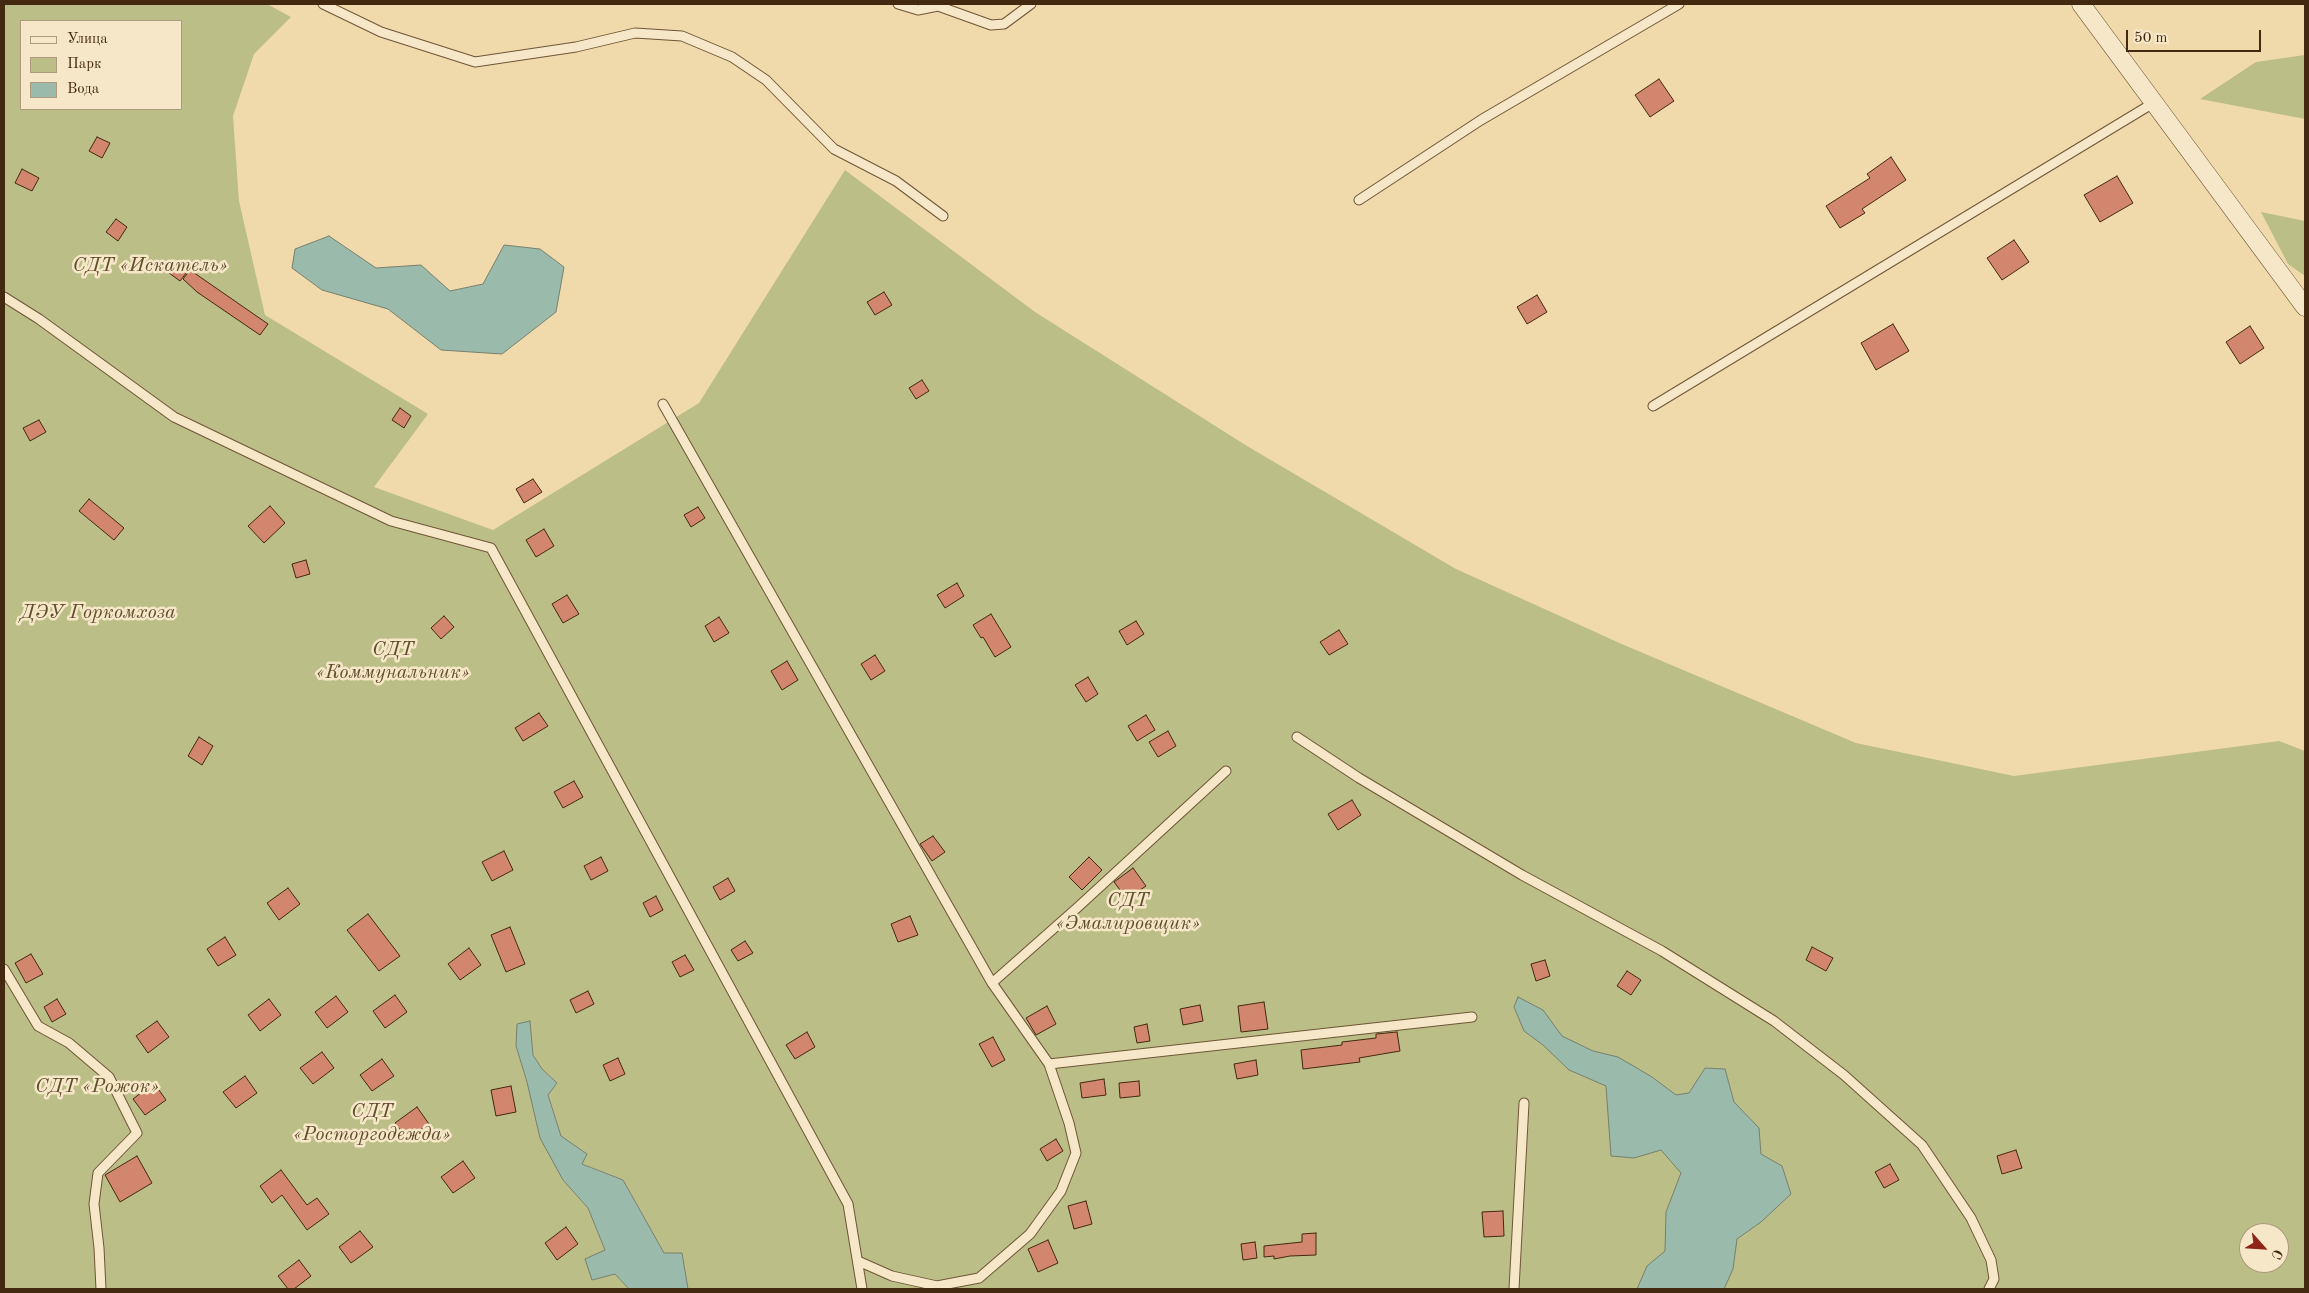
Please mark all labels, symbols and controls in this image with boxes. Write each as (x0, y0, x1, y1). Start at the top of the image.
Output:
legend (20, 20, 182, 110)
scale bar (2129, 20, 2264, 52)
text: 50 m (2134, 31, 2168, 46)
text: Улица (67, 32, 108, 47)
text: Парк (67, 57, 102, 72)
text: Вода (67, 82, 99, 97)
park label: СДТ «Искатель» (72, 254, 228, 278)
park label: ДЭУ Горкомхоза (20, 601, 176, 625)
park label: СДТ «Коммунальник» (316, 638, 470, 685)
park label: СДТ «Эмалировщик» (1056, 889, 1200, 936)
park label: СДТ «Рожок» (35, 1075, 159, 1099)
park label: СДТ «Росторгодежда» (293, 1100, 451, 1147)
north arrow (2239, 1223, 2289, 1273)
text: С (2268, 1247, 2285, 1261)

